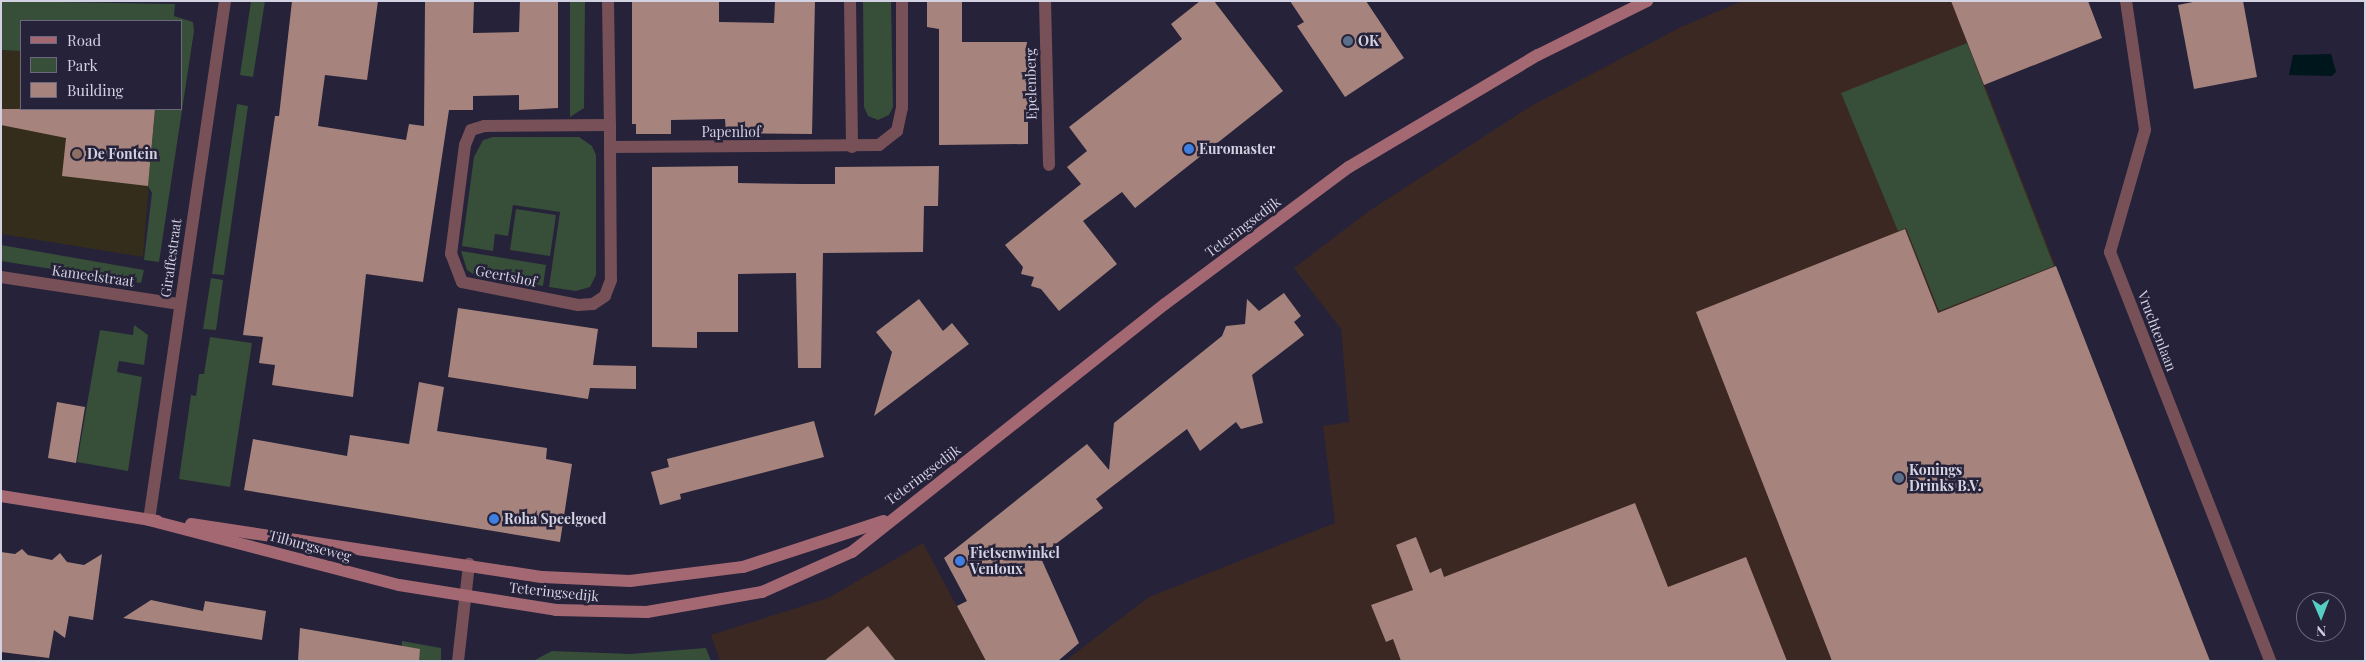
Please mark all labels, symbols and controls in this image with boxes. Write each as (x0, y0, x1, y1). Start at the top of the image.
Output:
legend (20, 20, 182, 110)
text: Road (67, 30, 101, 50)
place label: OK (1358, 33, 1379, 49)
marker: OK (1342, 35, 1354, 47)
street label: Epelenberg (1022, 48, 1040, 120)
text: Park (67, 55, 98, 75)
text: Building (67, 80, 123, 100)
street label: Papenhof (701, 124, 761, 140)
place label: Euromaster (1199, 141, 1275, 157)
marker: Euromaster (1183, 143, 1195, 155)
place label: De Fontein (87, 146, 158, 162)
marker: De Fontein (71, 148, 83, 160)
street label: Teteringsedijk (1202, 193, 1284, 261)
street label: Giraffestraat (157, 217, 185, 299)
street label: Kameelstraat (51, 262, 135, 290)
street label: Geertshof (474, 262, 538, 290)
street label: Vruchtenlaan (2134, 289, 2180, 373)
street label: Teteringsedijk (882, 441, 964, 509)
place label: Konings Drinks B.V. (1909, 462, 1981, 494)
marker: Konings Drinks B.V. (1893, 472, 1905, 484)
place label: Roha Speelgoed (504, 511, 606, 527)
marker: Roha Speelgoed (488, 513, 500, 525)
street label: Tilburgseweg (267, 527, 353, 565)
place label: Fietsenwinkel Ventoux (970, 545, 1060, 578)
marker: Fietsenwinkel Ventoux (954, 555, 966, 567)
street label: Teteringsedijk (508, 579, 600, 605)
north arrow (2296, 592, 2346, 642)
text: N (2316, 622, 2326, 641)

